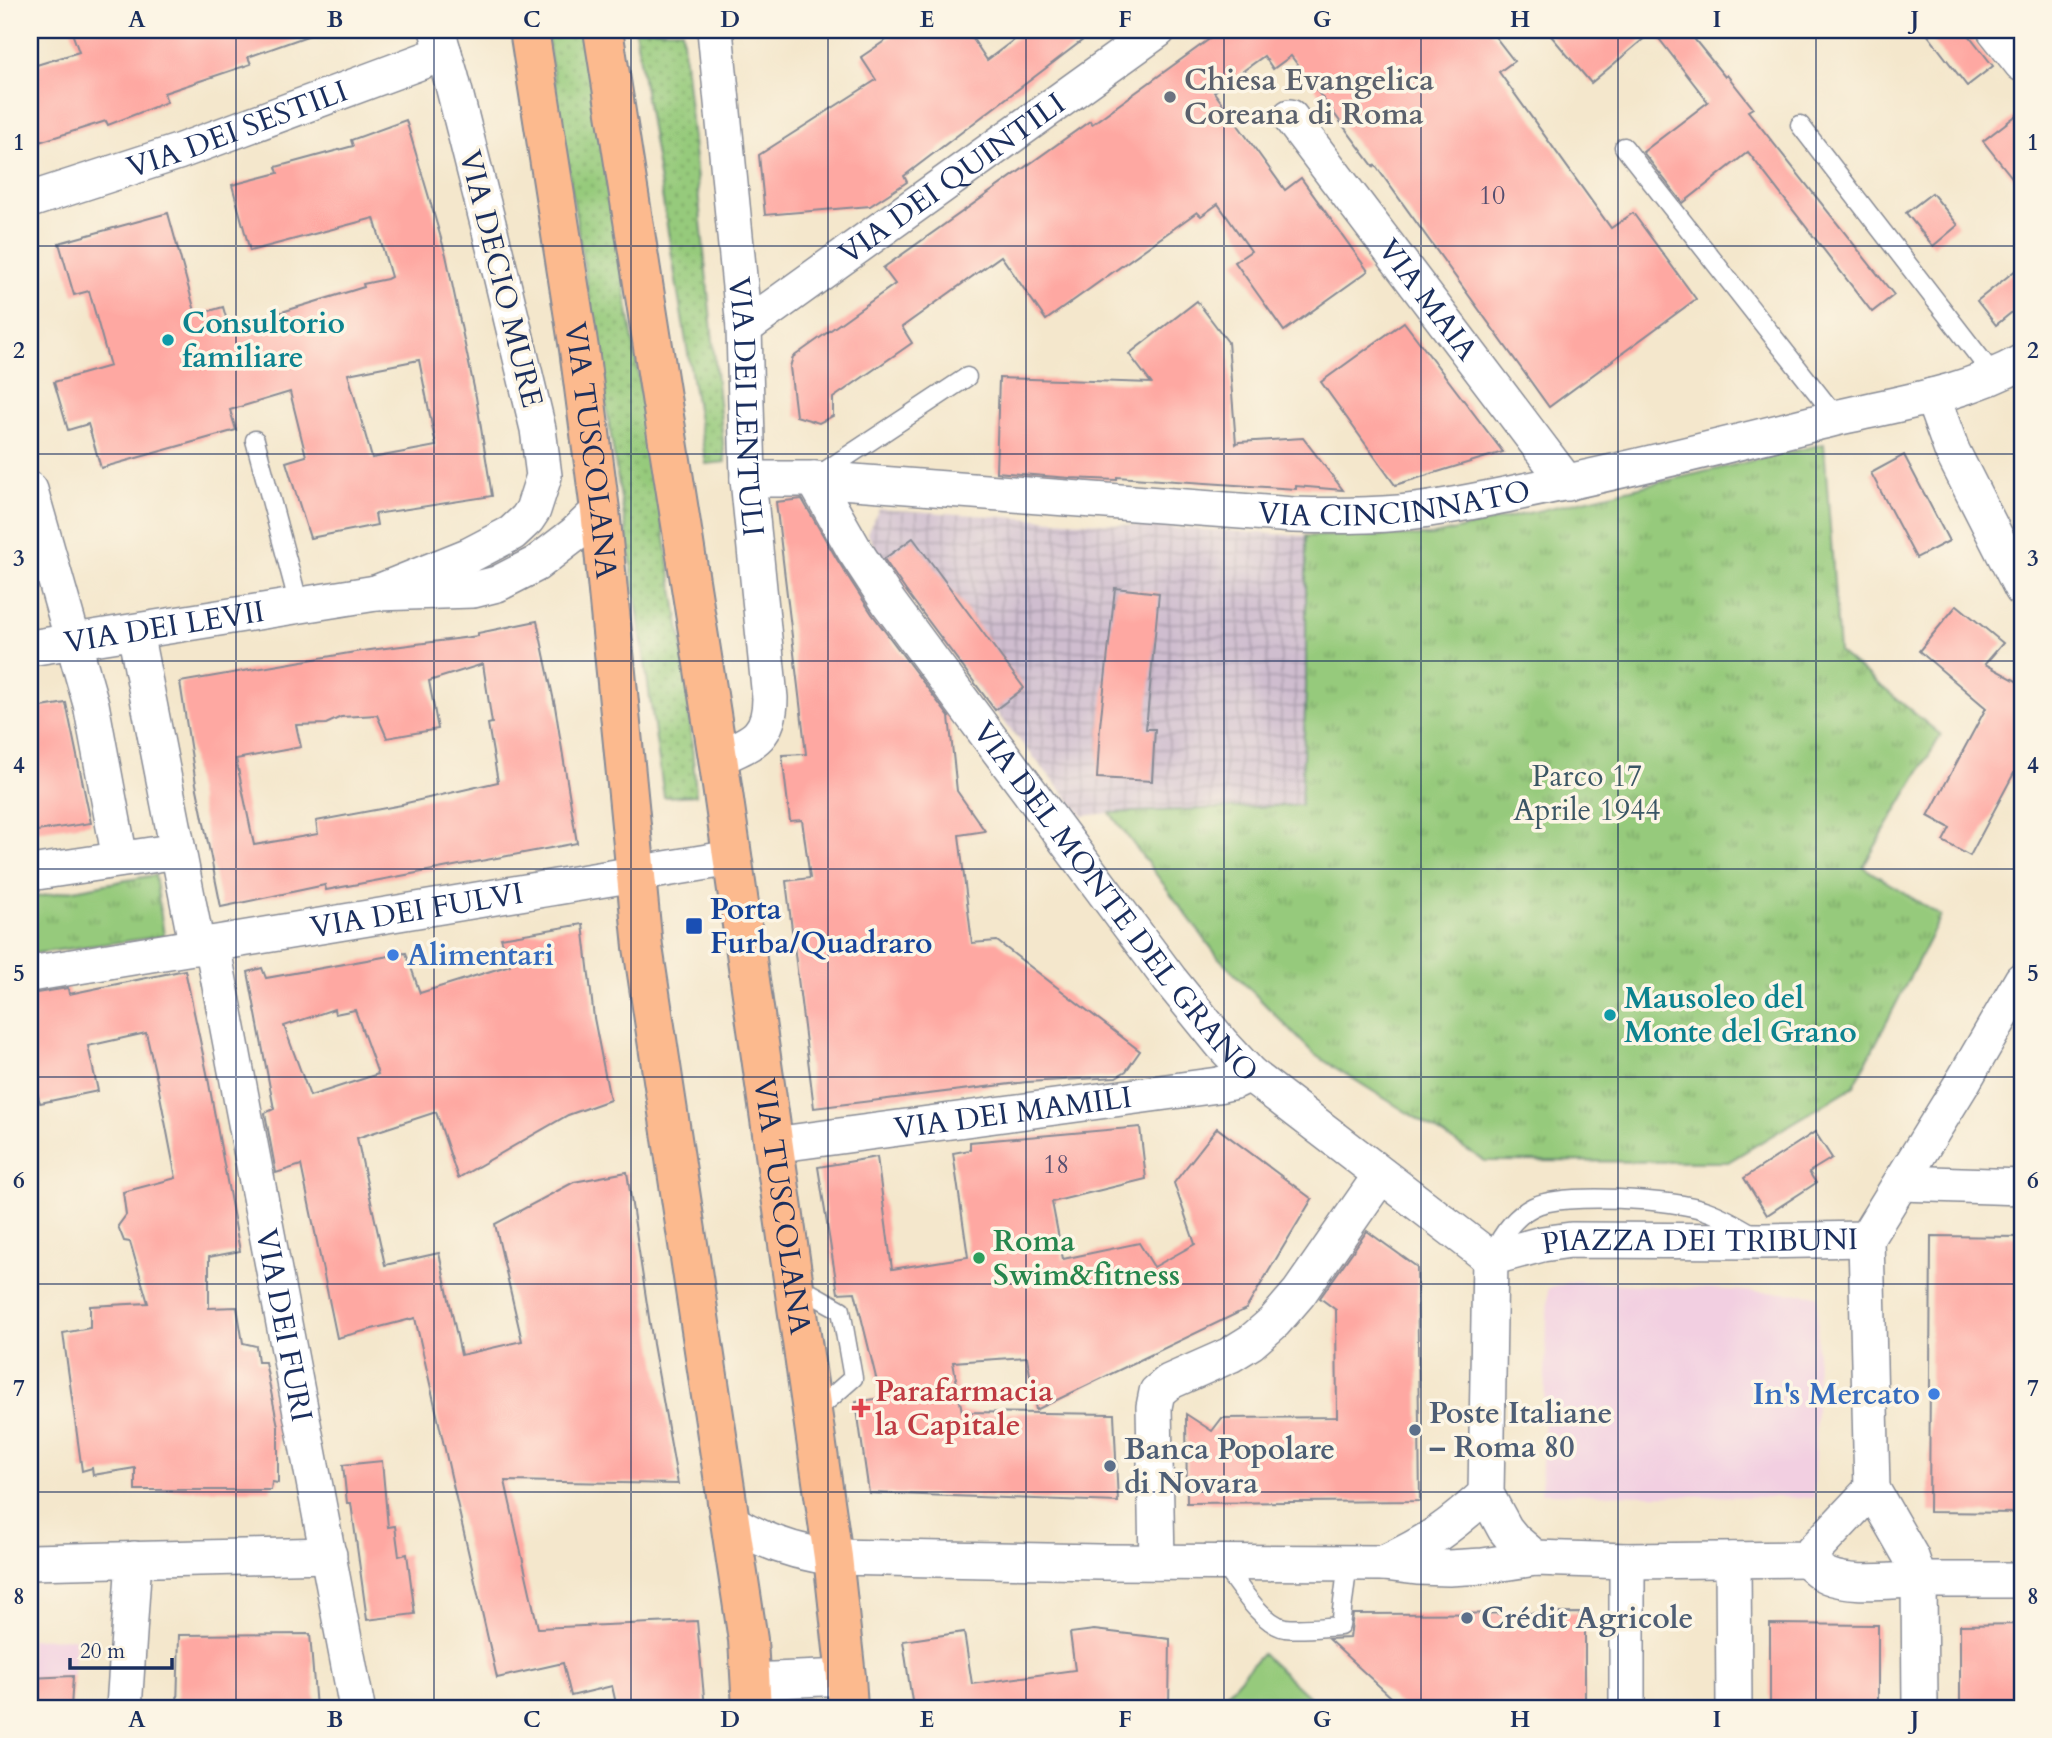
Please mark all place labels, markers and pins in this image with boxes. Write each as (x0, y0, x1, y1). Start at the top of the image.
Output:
place label: Chiesa Evangelica Coreana di Roma (1184, 60, 1434, 135)
marker: Chiesa Evangelica Coreana di Roma (1162, 89, 1178, 105)
place label: Consultorio familiare (182, 303, 345, 378)
marker: Consultorio familiare (160, 332, 176, 348)
place label: Porta Furba/Quadraro (710, 889, 933, 964)
marker: Porta Furba/Quadraro (684, 916, 704, 936)
place label: Alimentari (407, 935, 554, 976)
marker: Alimentari (385, 947, 401, 963)
place label: Mausoleo del Monte del Grano (1624, 978, 1857, 1053)
marker: Mausoleo del Monte del Grano (1602, 1007, 1618, 1023)
place label: Roma Swim&fitness (993, 1221, 1180, 1296)
marker: Roma Swim&fitness (971, 1250, 987, 1266)
place label: Parafarmacia la Capitale (875, 1371, 1053, 1446)
place label: In's Mercato (1753, 1374, 1920, 1415)
marker: In's Mercato (1926, 1386, 1942, 1402)
place label: Poste Italiane – Roma 80 (1429, 1393, 1612, 1468)
marker: Parafarmacia la Capitale (853, 1400, 869, 1416)
marker: Poste Italiane – Roma 80 (1407, 1422, 1423, 1438)
place label: Banca Popolare di Novara (1124, 1429, 1335, 1504)
marker: Banca Popolare di Novara (1102, 1458, 1118, 1474)
place label: Crédit Agricole (1481, 1598, 1693, 1639)
marker: Crédit Agricole (1459, 1610, 1475, 1626)

